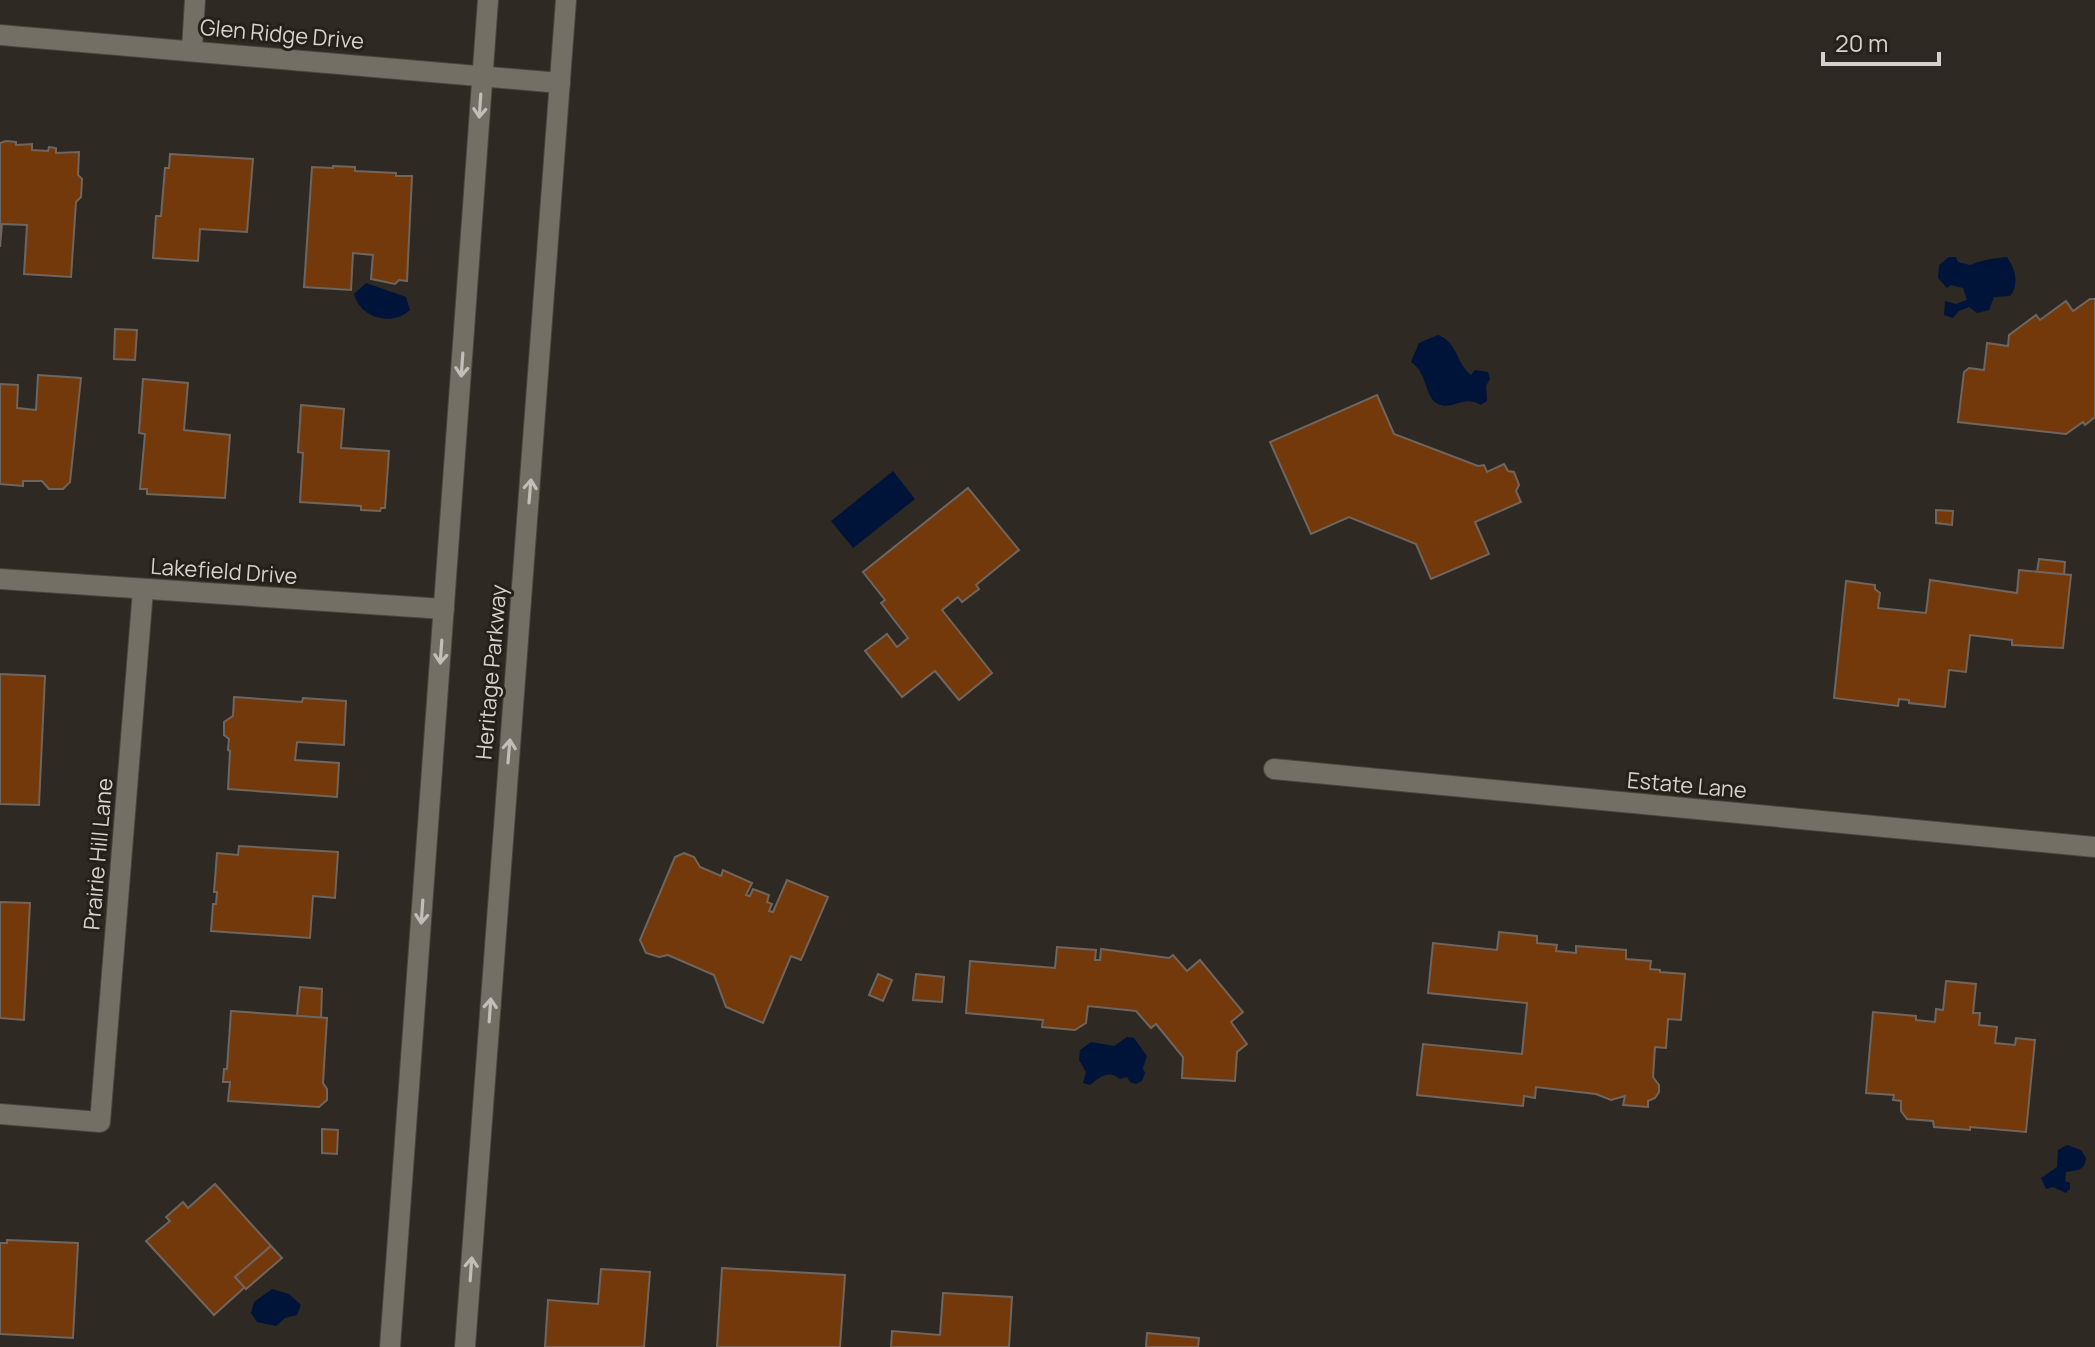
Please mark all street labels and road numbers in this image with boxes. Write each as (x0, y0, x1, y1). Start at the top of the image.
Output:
street label: Glen Ridge Drive (199, 12, 365, 56)
street label: Lakefield Drive (150, 551, 299, 591)
street label: Heritage Parkway (468, 583, 514, 761)
street label: Estate Lane (1626, 765, 1748, 805)
street label: Prairie Hill Lane (76, 777, 120, 931)

